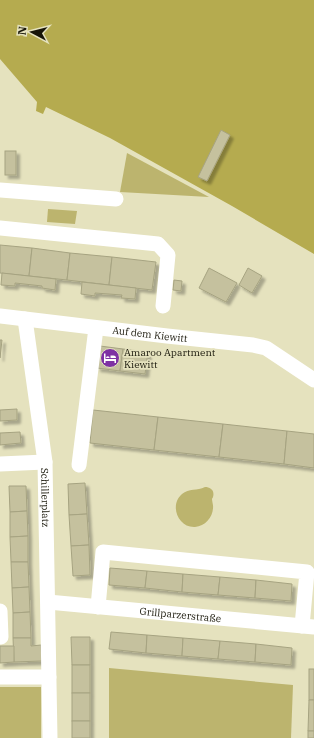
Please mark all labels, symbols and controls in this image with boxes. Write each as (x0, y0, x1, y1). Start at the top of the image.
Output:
north arrow (12, 12, 52, 52)
text: N (15, 25, 30, 36)
street label: Auf dem Kiewitt (112, 324, 189, 345)
place label: Amaroo Apartment Kiewitt (124, 346, 216, 371)
hotel icon: Amaroo Apartment Kiewitt (99, 347, 121, 369)
street label: Schillerplatz (38, 468, 52, 527)
street label: Grillparzerstraße (139, 605, 222, 625)

